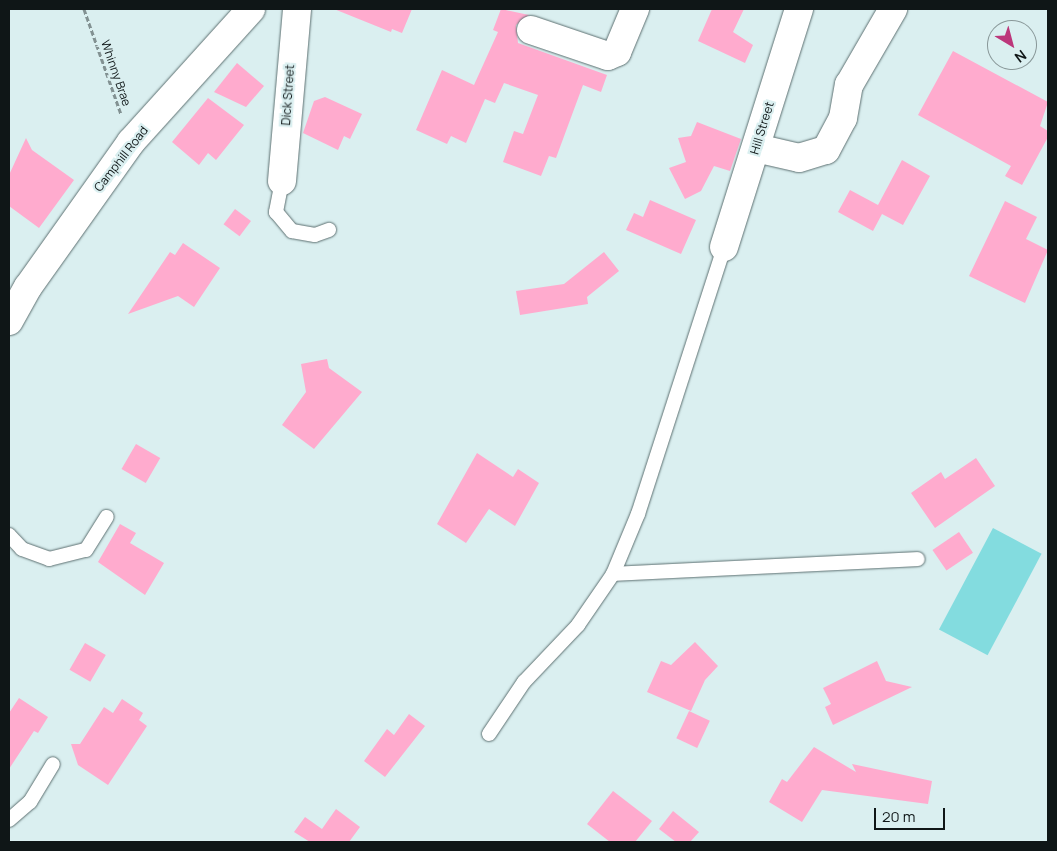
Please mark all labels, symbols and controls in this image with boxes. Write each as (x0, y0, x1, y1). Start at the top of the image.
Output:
north arrow (987, 20, 1037, 70)
street label: Whinny Brae (98, 38, 134, 108)
text: N (1011, 46, 1030, 67)
street label: Dick Street (279, 64, 297, 126)
street label: Hill Street (747, 100, 777, 156)
street label: Camphill Road (91, 123, 151, 195)
scale bar (877, 798, 948, 830)
text: 20 m (882, 806, 915, 827)

